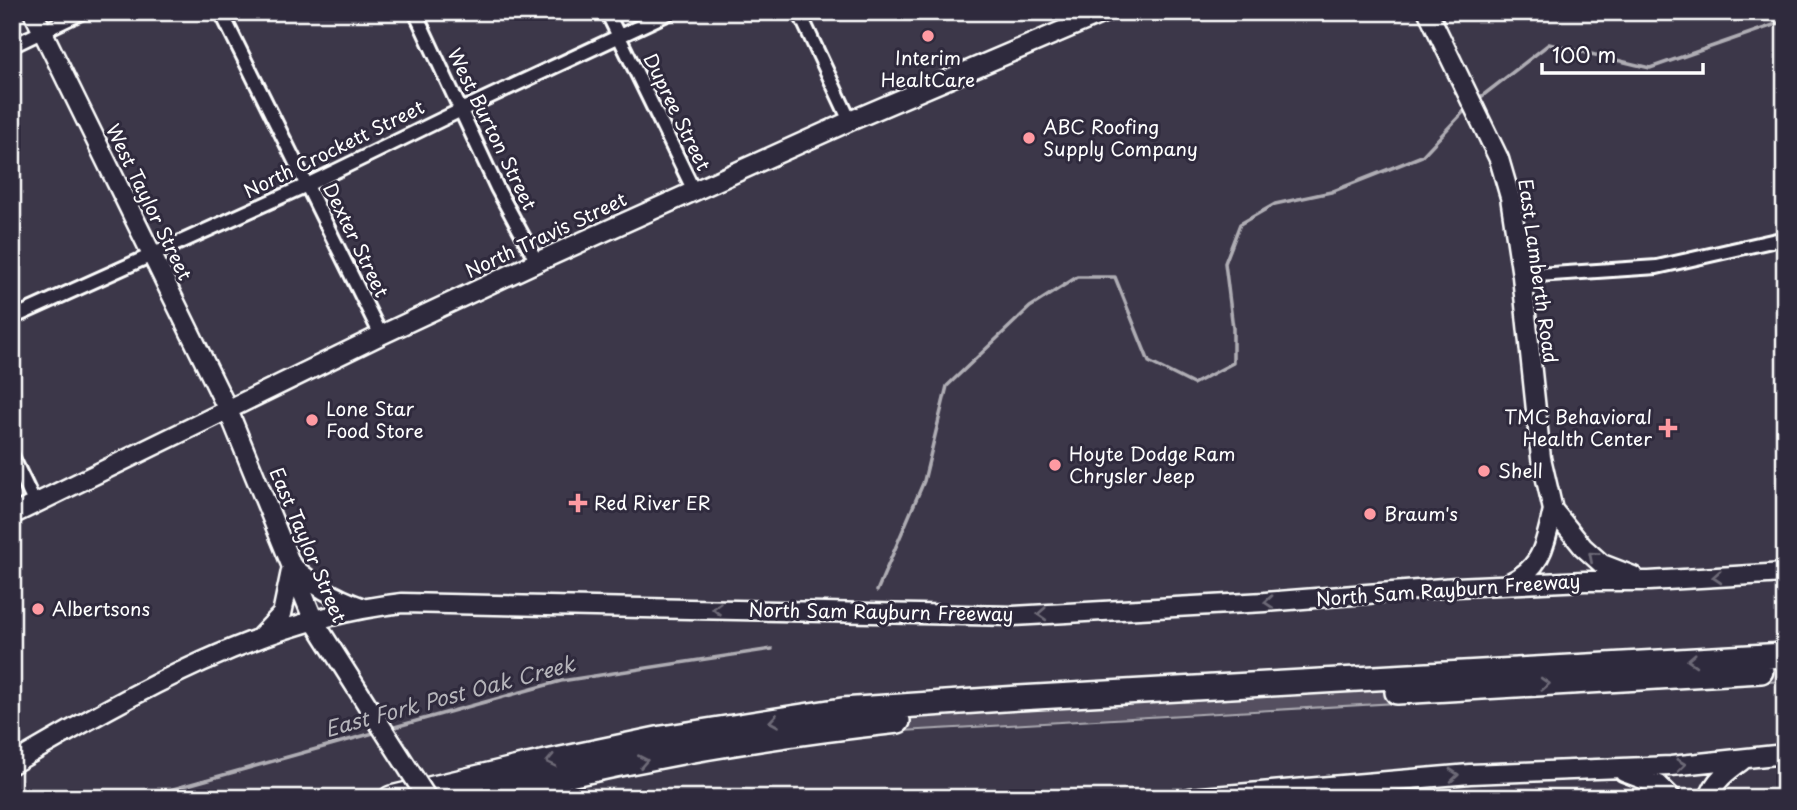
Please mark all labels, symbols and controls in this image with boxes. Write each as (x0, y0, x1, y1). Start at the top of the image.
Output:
marker: Interim HealtCare (920, 28, 936, 44)
scale bar (1542, 32, 1702, 76)
text: 100 m (1552, 38, 1616, 70)
street label: West Burton Street (441, 43, 544, 215)
place label: Interim HealtCare (881, 43, 975, 93)
street label: Dupree Street (637, 48, 719, 175)
street label: North Crockett Street (238, 92, 429, 204)
place label: ABC Roofing Supply Company (1043, 112, 1198, 162)
street label: West Taylor Street (100, 119, 200, 285)
marker: ABC Roofing Supply Company (1021, 130, 1037, 146)
street label: East Lamberth Road (1512, 177, 1566, 365)
street label: Dexter Street (317, 178, 397, 302)
street label: North Travis Street (460, 184, 631, 284)
place label: Lone Star Food Store (326, 394, 424, 444)
place label: TMC Behavioral Health Center (1504, 402, 1652, 452)
marker: Lone Star Food Store (304, 412, 320, 428)
marker: TMC Behavioral Health Center (1658, 418, 1678, 438)
place label: Hoyte Dodge Ram Chrysler Jeep (1069, 439, 1235, 489)
place label: Shell (1498, 456, 1543, 484)
marker: Hoyte Dodge Ram Chrysler Jeep (1047, 457, 1063, 473)
street label: East Taylor Street (264, 463, 354, 627)
marker: Shell (1476, 463, 1492, 479)
place label: Red River ER (594, 488, 711, 516)
marker: Red River ER (568, 493, 588, 513)
place label: Braum's (1384, 499, 1458, 527)
marker: Braum's (1362, 506, 1378, 522)
one-way arrow (1589, 552, 1602, 564)
street label: North Sam Rayburn Freeway (1315, 566, 1581, 612)
one-way arrow (1711, 570, 1722, 585)
place label: Albertsons (52, 594, 150, 622)
one-way arrow (1264, 594, 1275, 609)
street label: North Sam Rayburn Freeway (748, 595, 1014, 627)
marker: Albertsons (30, 601, 46, 617)
one-way arrow (711, 601, 722, 617)
one-way arrow (1037, 607, 1048, 622)
water label: East Fork Post Oak Creek (321, 646, 579, 744)
one-way arrow (1686, 652, 1697, 667)
one-way arrow (1540, 677, 1551, 692)
one-way arrow (769, 713, 780, 728)
one-way arrow (545, 753, 557, 768)
one-way arrow (637, 755, 649, 770)
one-way arrow (1676, 758, 1687, 773)
one-way arrow (1449, 768, 1460, 783)

